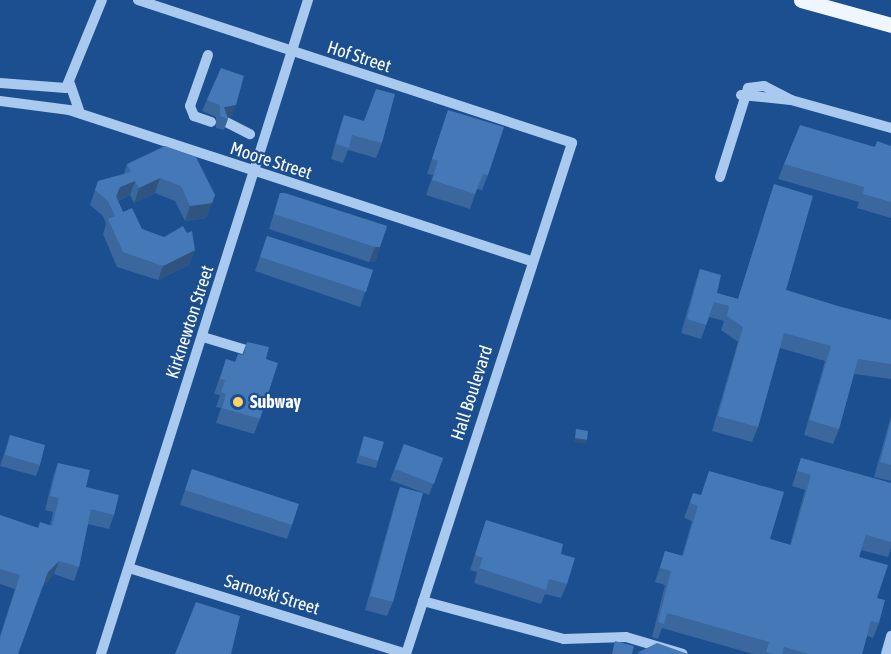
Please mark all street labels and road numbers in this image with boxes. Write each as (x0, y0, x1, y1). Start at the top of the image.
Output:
street label: Hof Street (324, 37, 394, 77)
street label: Moore Street (228, 138, 314, 184)
street label: Kirknewton Street (162, 263, 218, 381)
street label: Hall Boulevard (447, 343, 497, 443)
street label: Sarnoski Street (222, 570, 322, 620)

